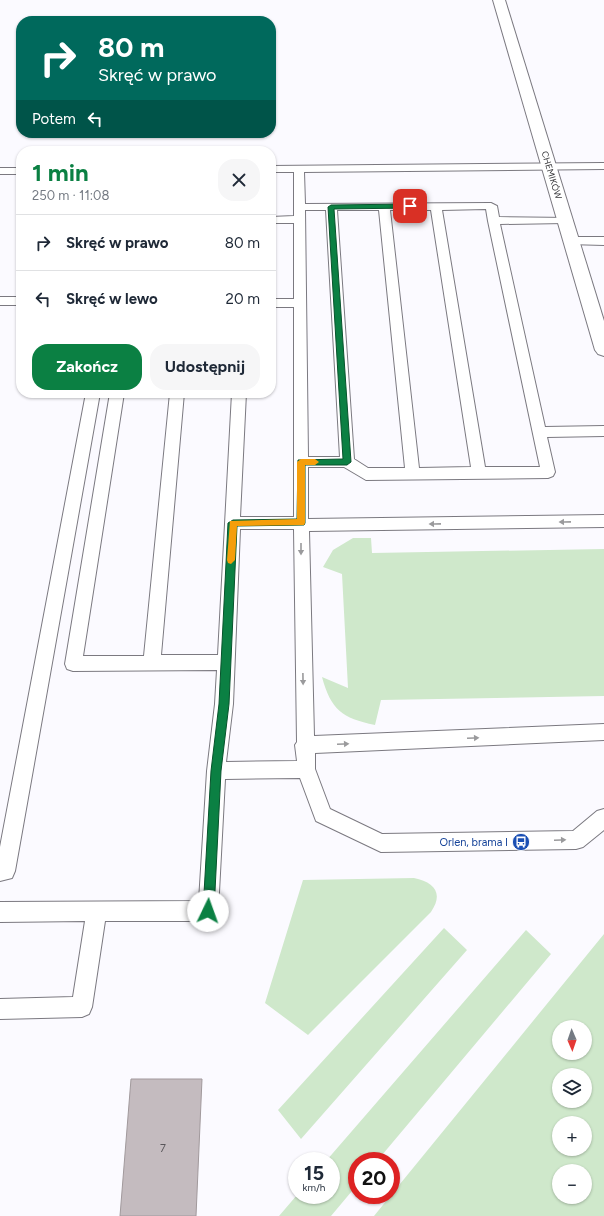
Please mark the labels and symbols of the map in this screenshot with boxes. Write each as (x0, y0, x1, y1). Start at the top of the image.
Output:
street label: CHEMIKÓW (539, 150, 565, 201)
pin (393, 189, 427, 223)
one-way arrow (558, 519, 571, 525)
one-way arrow (428, 521, 441, 527)
one-way arrow (298, 543, 304, 556)
one-way arrow (300, 673, 306, 686)
one-way arrow (467, 734, 479, 741)
one-way arrow (337, 740, 349, 747)
bus stop icon: Orlen, brama I (511, 832, 531, 852)
place label: Orlen, brama I (440, 836, 508, 849)
one-way arrow (554, 837, 567, 843)
position arrow (187, 890, 229, 932)
north arrow (552, 1020, 592, 1060)
house number: 7 (160, 1142, 166, 1155)
speed limit sign: 20 (348, 1152, 400, 1204)

